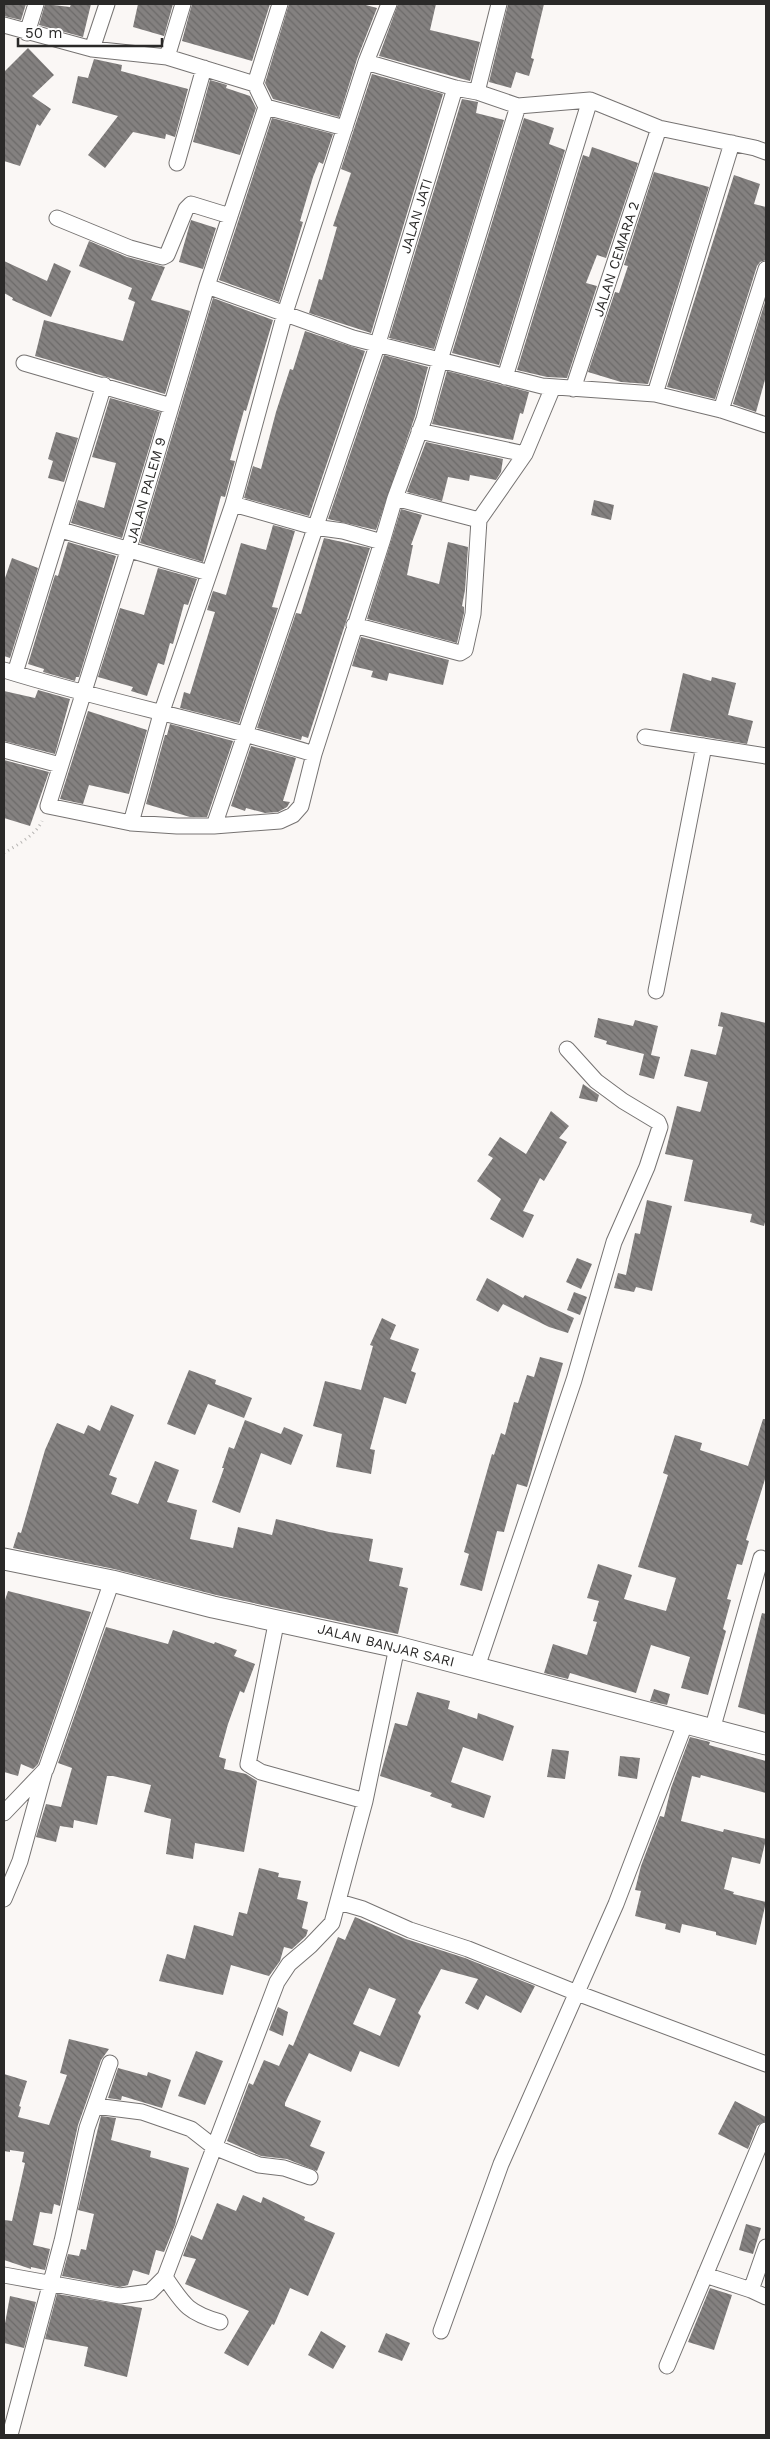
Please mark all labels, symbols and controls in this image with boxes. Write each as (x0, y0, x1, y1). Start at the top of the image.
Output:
scale bar (18, 15, 161, 47)
text: 50 m (25, 24, 62, 42)
street label: JALAN JATI (397, 177, 435, 255)
street label: JALAN CEMARA 2 (590, 199, 642, 319)
street label: JALAN PALEM 9 (123, 435, 169, 545)
street label: JALAN BANJAR SARI (316, 1620, 456, 1670)

